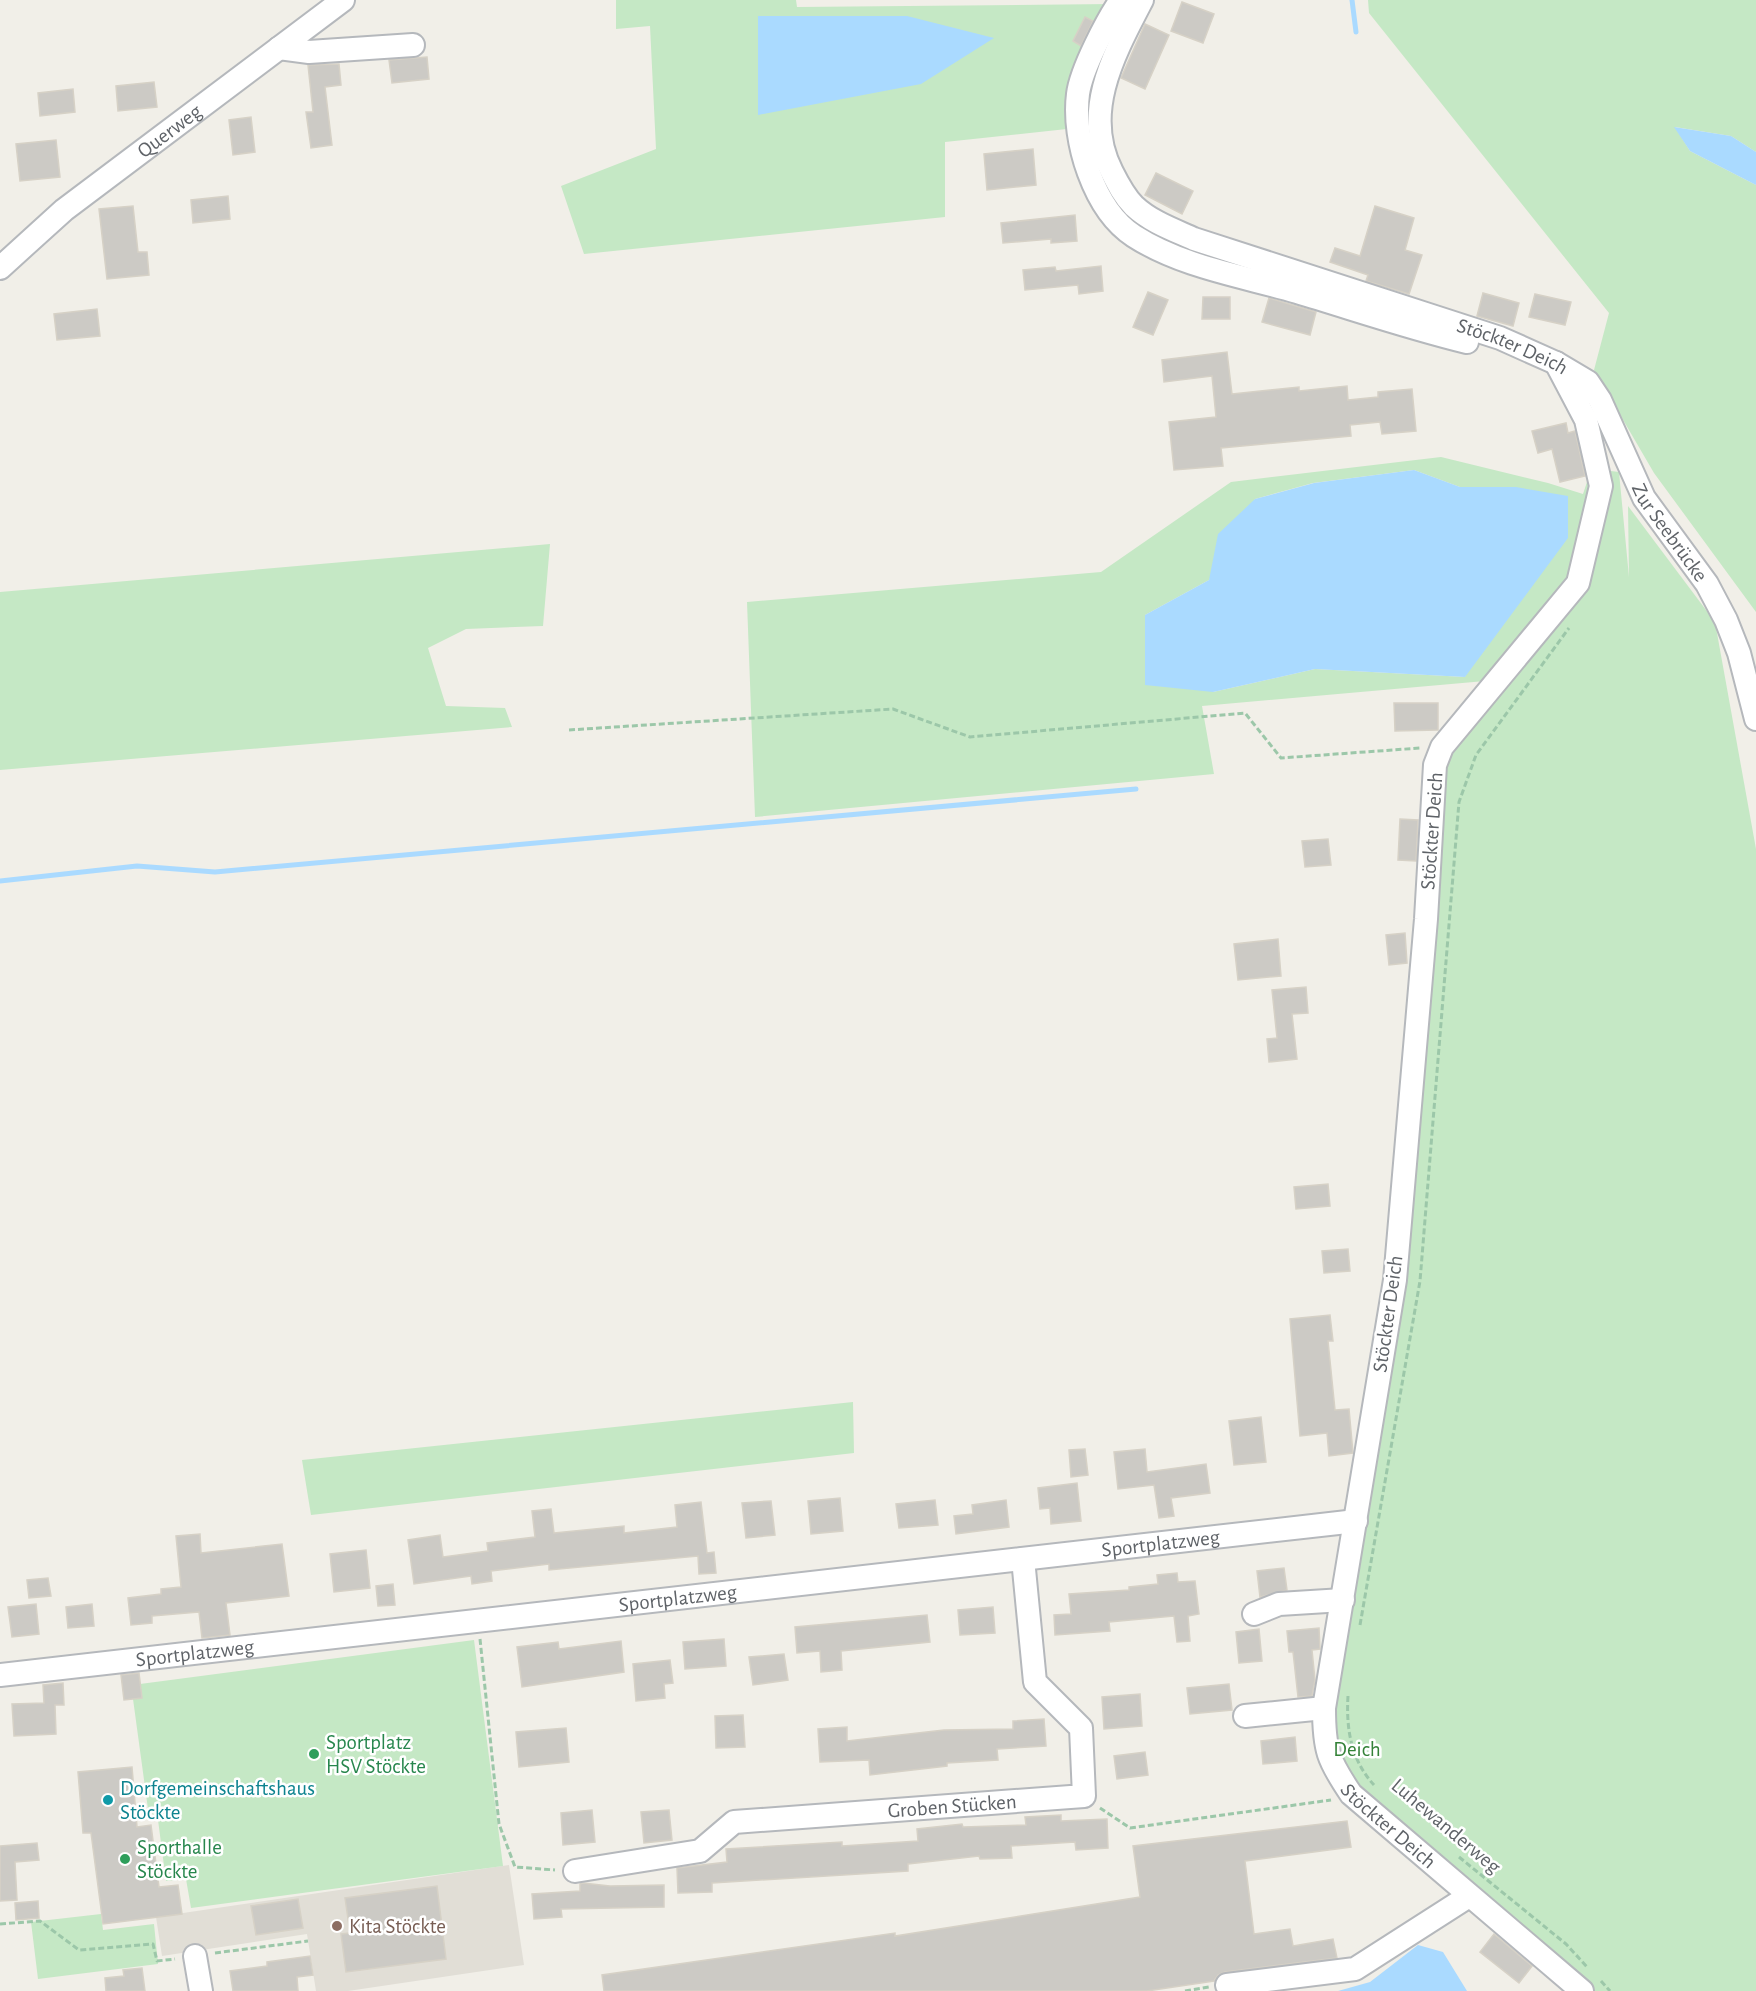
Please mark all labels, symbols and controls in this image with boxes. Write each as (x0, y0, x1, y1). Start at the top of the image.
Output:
street label: Querweg (133, 100, 206, 162)
street label: Stöckter Deich (1454, 314, 1572, 378)
street label: Zur Seebrücke (1628, 480, 1712, 585)
street label: Stöckter Deich (1417, 771, 1447, 891)
street label: Stöckter Deich (1369, 1254, 1407, 1374)
street label: Sportplatzweg (1100, 1526, 1221, 1560)
street label: Sportplatzweg (617, 1581, 739, 1615)
street label: Sportplatzweg (135, 1636, 256, 1670)
place label: Sportplatz HSV Stöckte (326, 1732, 426, 1777)
park label: Deich (1333, 1739, 1381, 1760)
marker: Sportplatz HSV Stöckte (307, 1747, 321, 1761)
street label: Luhewanderweg (1387, 1774, 1505, 1878)
place label: Dorfgemeinschaftshaus Stöckte (120, 1778, 315, 1823)
street label: Stöckter Deich (1337, 1780, 1440, 1872)
street label: Groben Stücken (887, 1791, 1017, 1821)
marker: Dorfgemeinschaftshaus Stöckte (101, 1793, 115, 1807)
place label: Sporthalle Stöckte (137, 1837, 222, 1882)
marker: Sporthalle Stöckte (118, 1852, 132, 1866)
place label: Kita Stöckte (349, 1916, 446, 1937)
marker: Kita Stöckte (330, 1919, 344, 1933)

